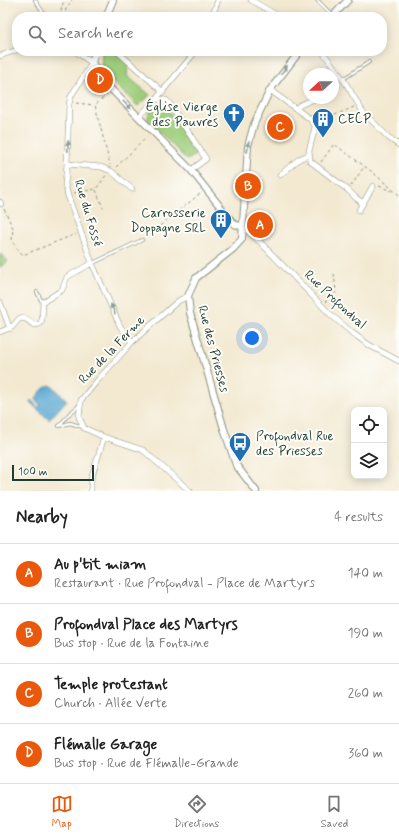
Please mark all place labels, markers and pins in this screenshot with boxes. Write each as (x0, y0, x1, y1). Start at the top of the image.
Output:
pin: D (87, 65, 113, 95)
place label: Église Vierge des Pauvres (146, 98, 218, 131)
church icon: Église Vierge des Pauvres (221, 101, 247, 134)
building icon: CECP (310, 106, 336, 139)
place label: CECP (338, 111, 371, 128)
pin: C (267, 112, 293, 142)
pin: B (235, 171, 261, 201)
place label: Carrosserie Doppagne SRL (131, 205, 206, 237)
building icon: Carrosserie Doppagne SRL (208, 207, 234, 240)
pin: A (247, 210, 273, 240)
place label: Profondval Rue des Priesses (256, 428, 334, 460)
bus stop icon: Profondval Rue des Priesses (227, 430, 253, 463)

